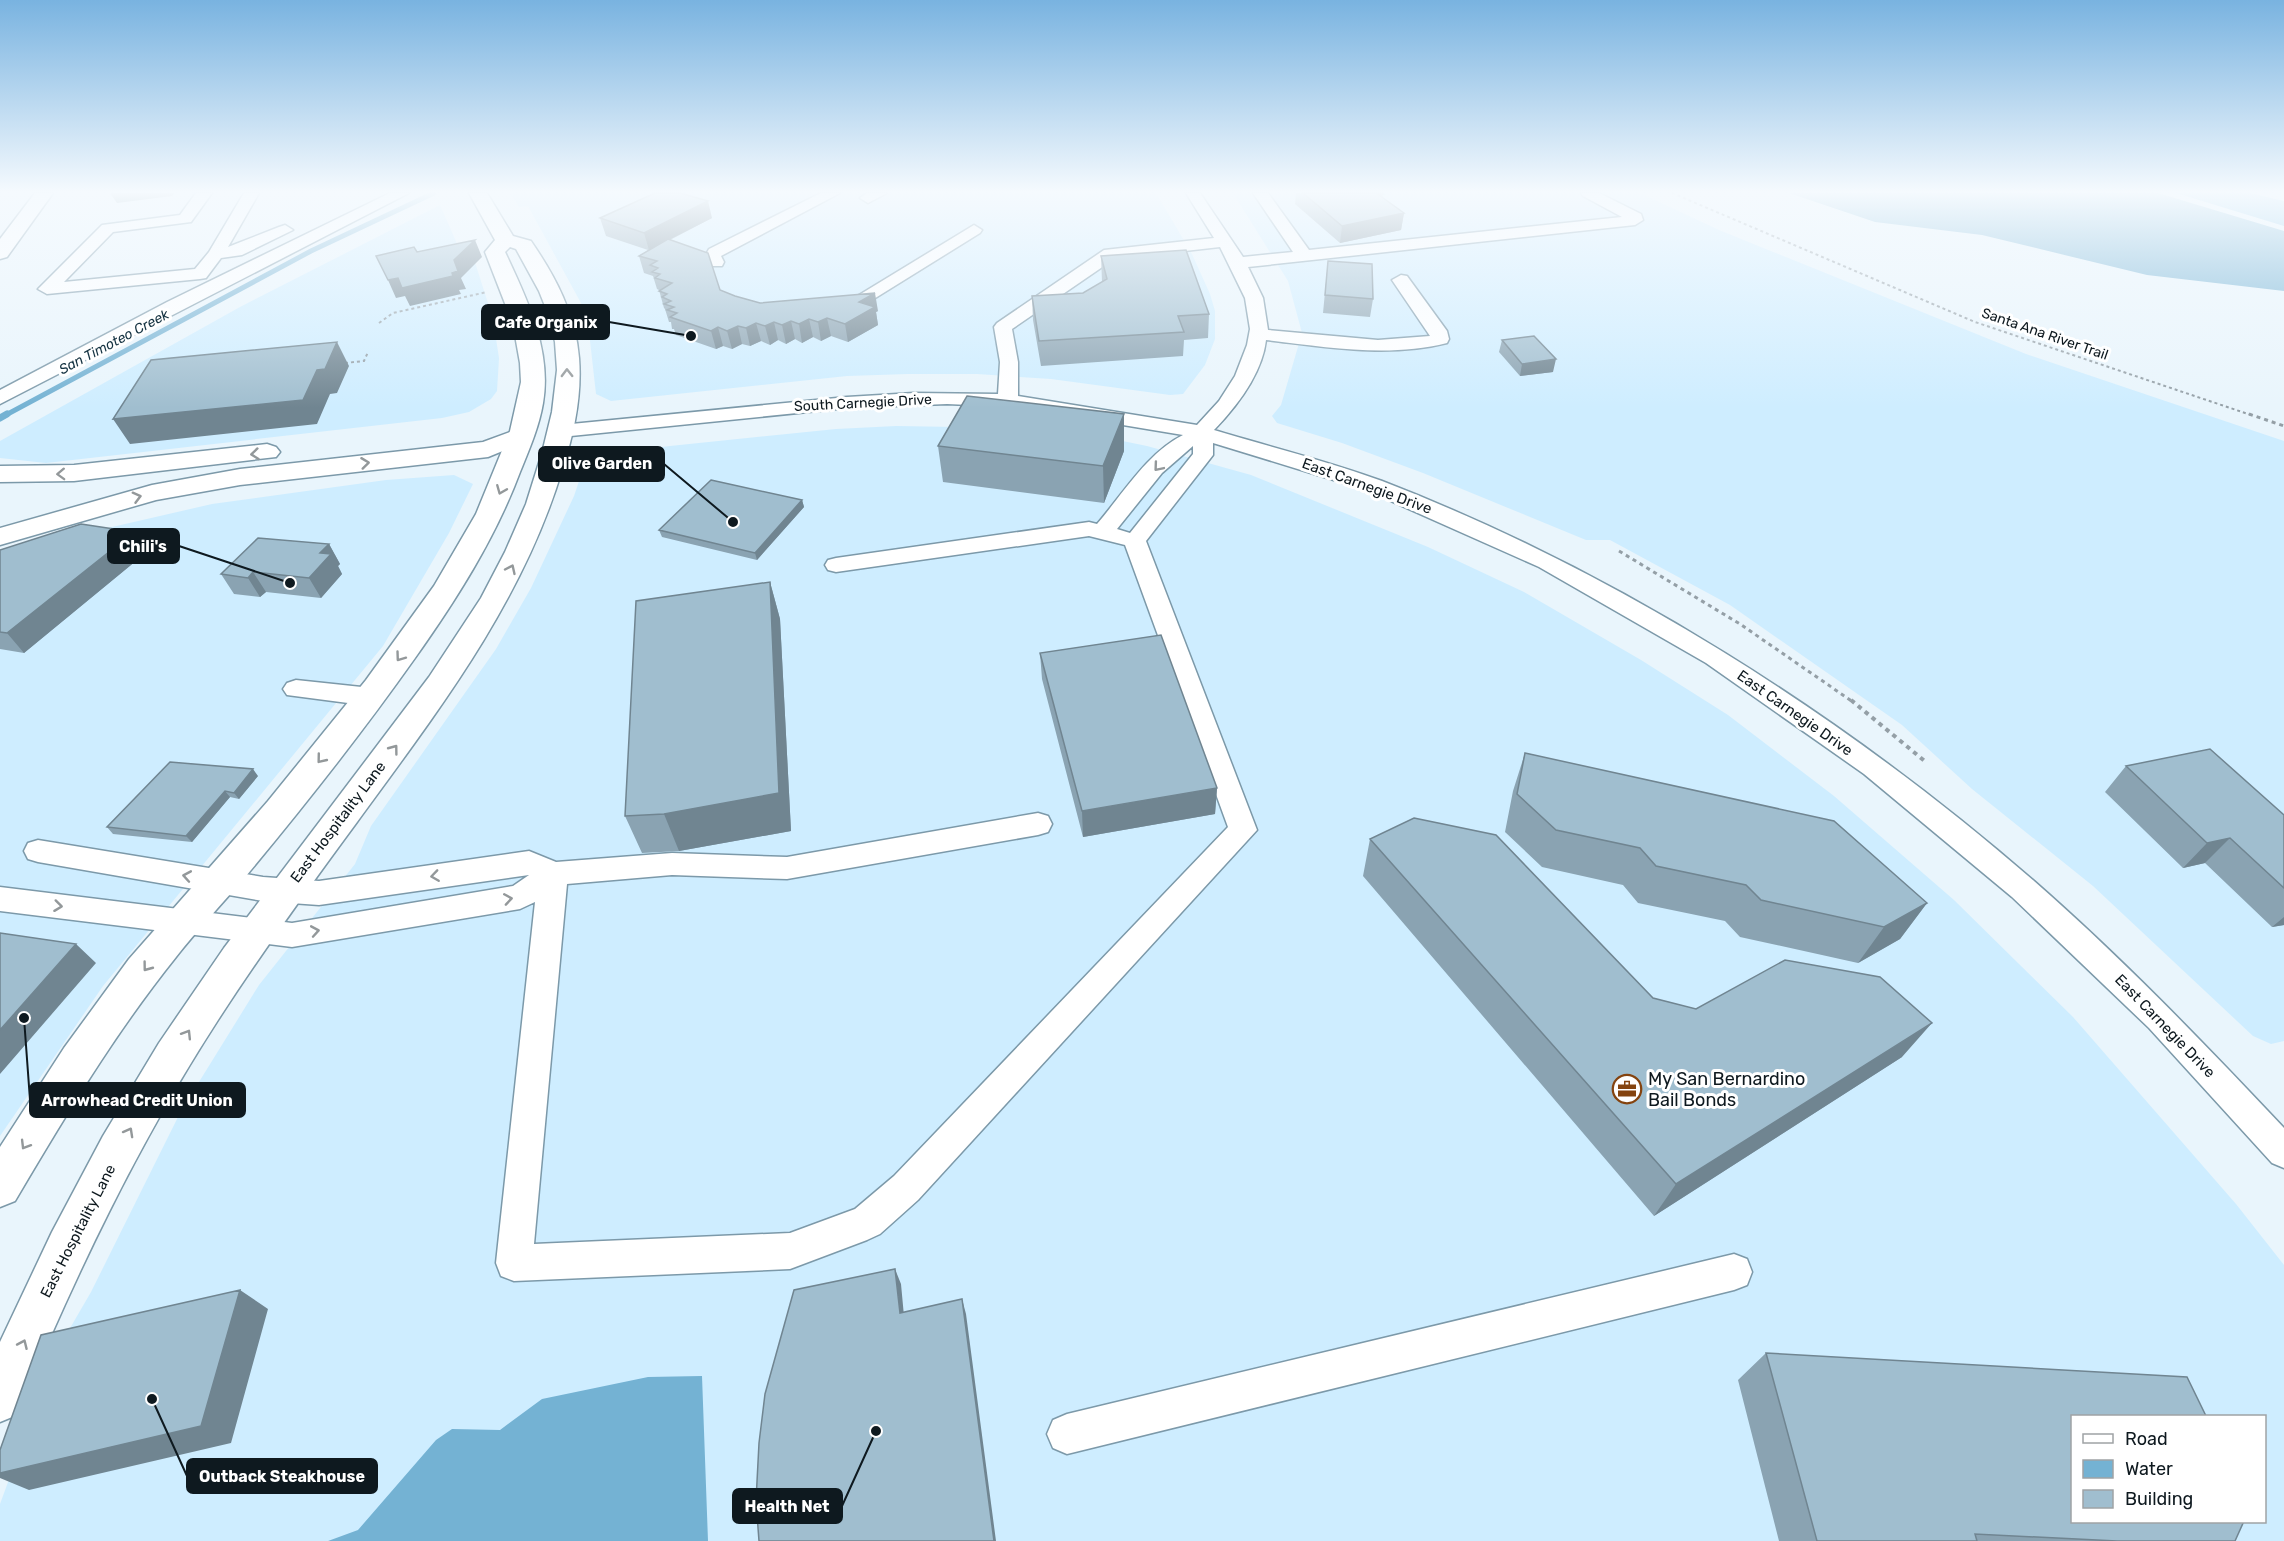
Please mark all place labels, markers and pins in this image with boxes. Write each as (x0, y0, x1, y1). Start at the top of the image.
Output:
callout: Cafe Organix (482, 305, 609, 339)
callout: Olive Garden (539, 447, 664, 481)
callout: Chili's (108, 529, 179, 563)
place label: My San Bernardino Bail Bonds (1648, 1068, 1805, 1111)
office icon: My San Bernardino Bail Bonds (1611, 1073, 1643, 1105)
callout: Arrowhead Credit Union (30, 1083, 245, 1117)
callout: Outback Steakhouse (187, 1459, 377, 1493)
callout: Health Net (733, 1489, 842, 1523)

